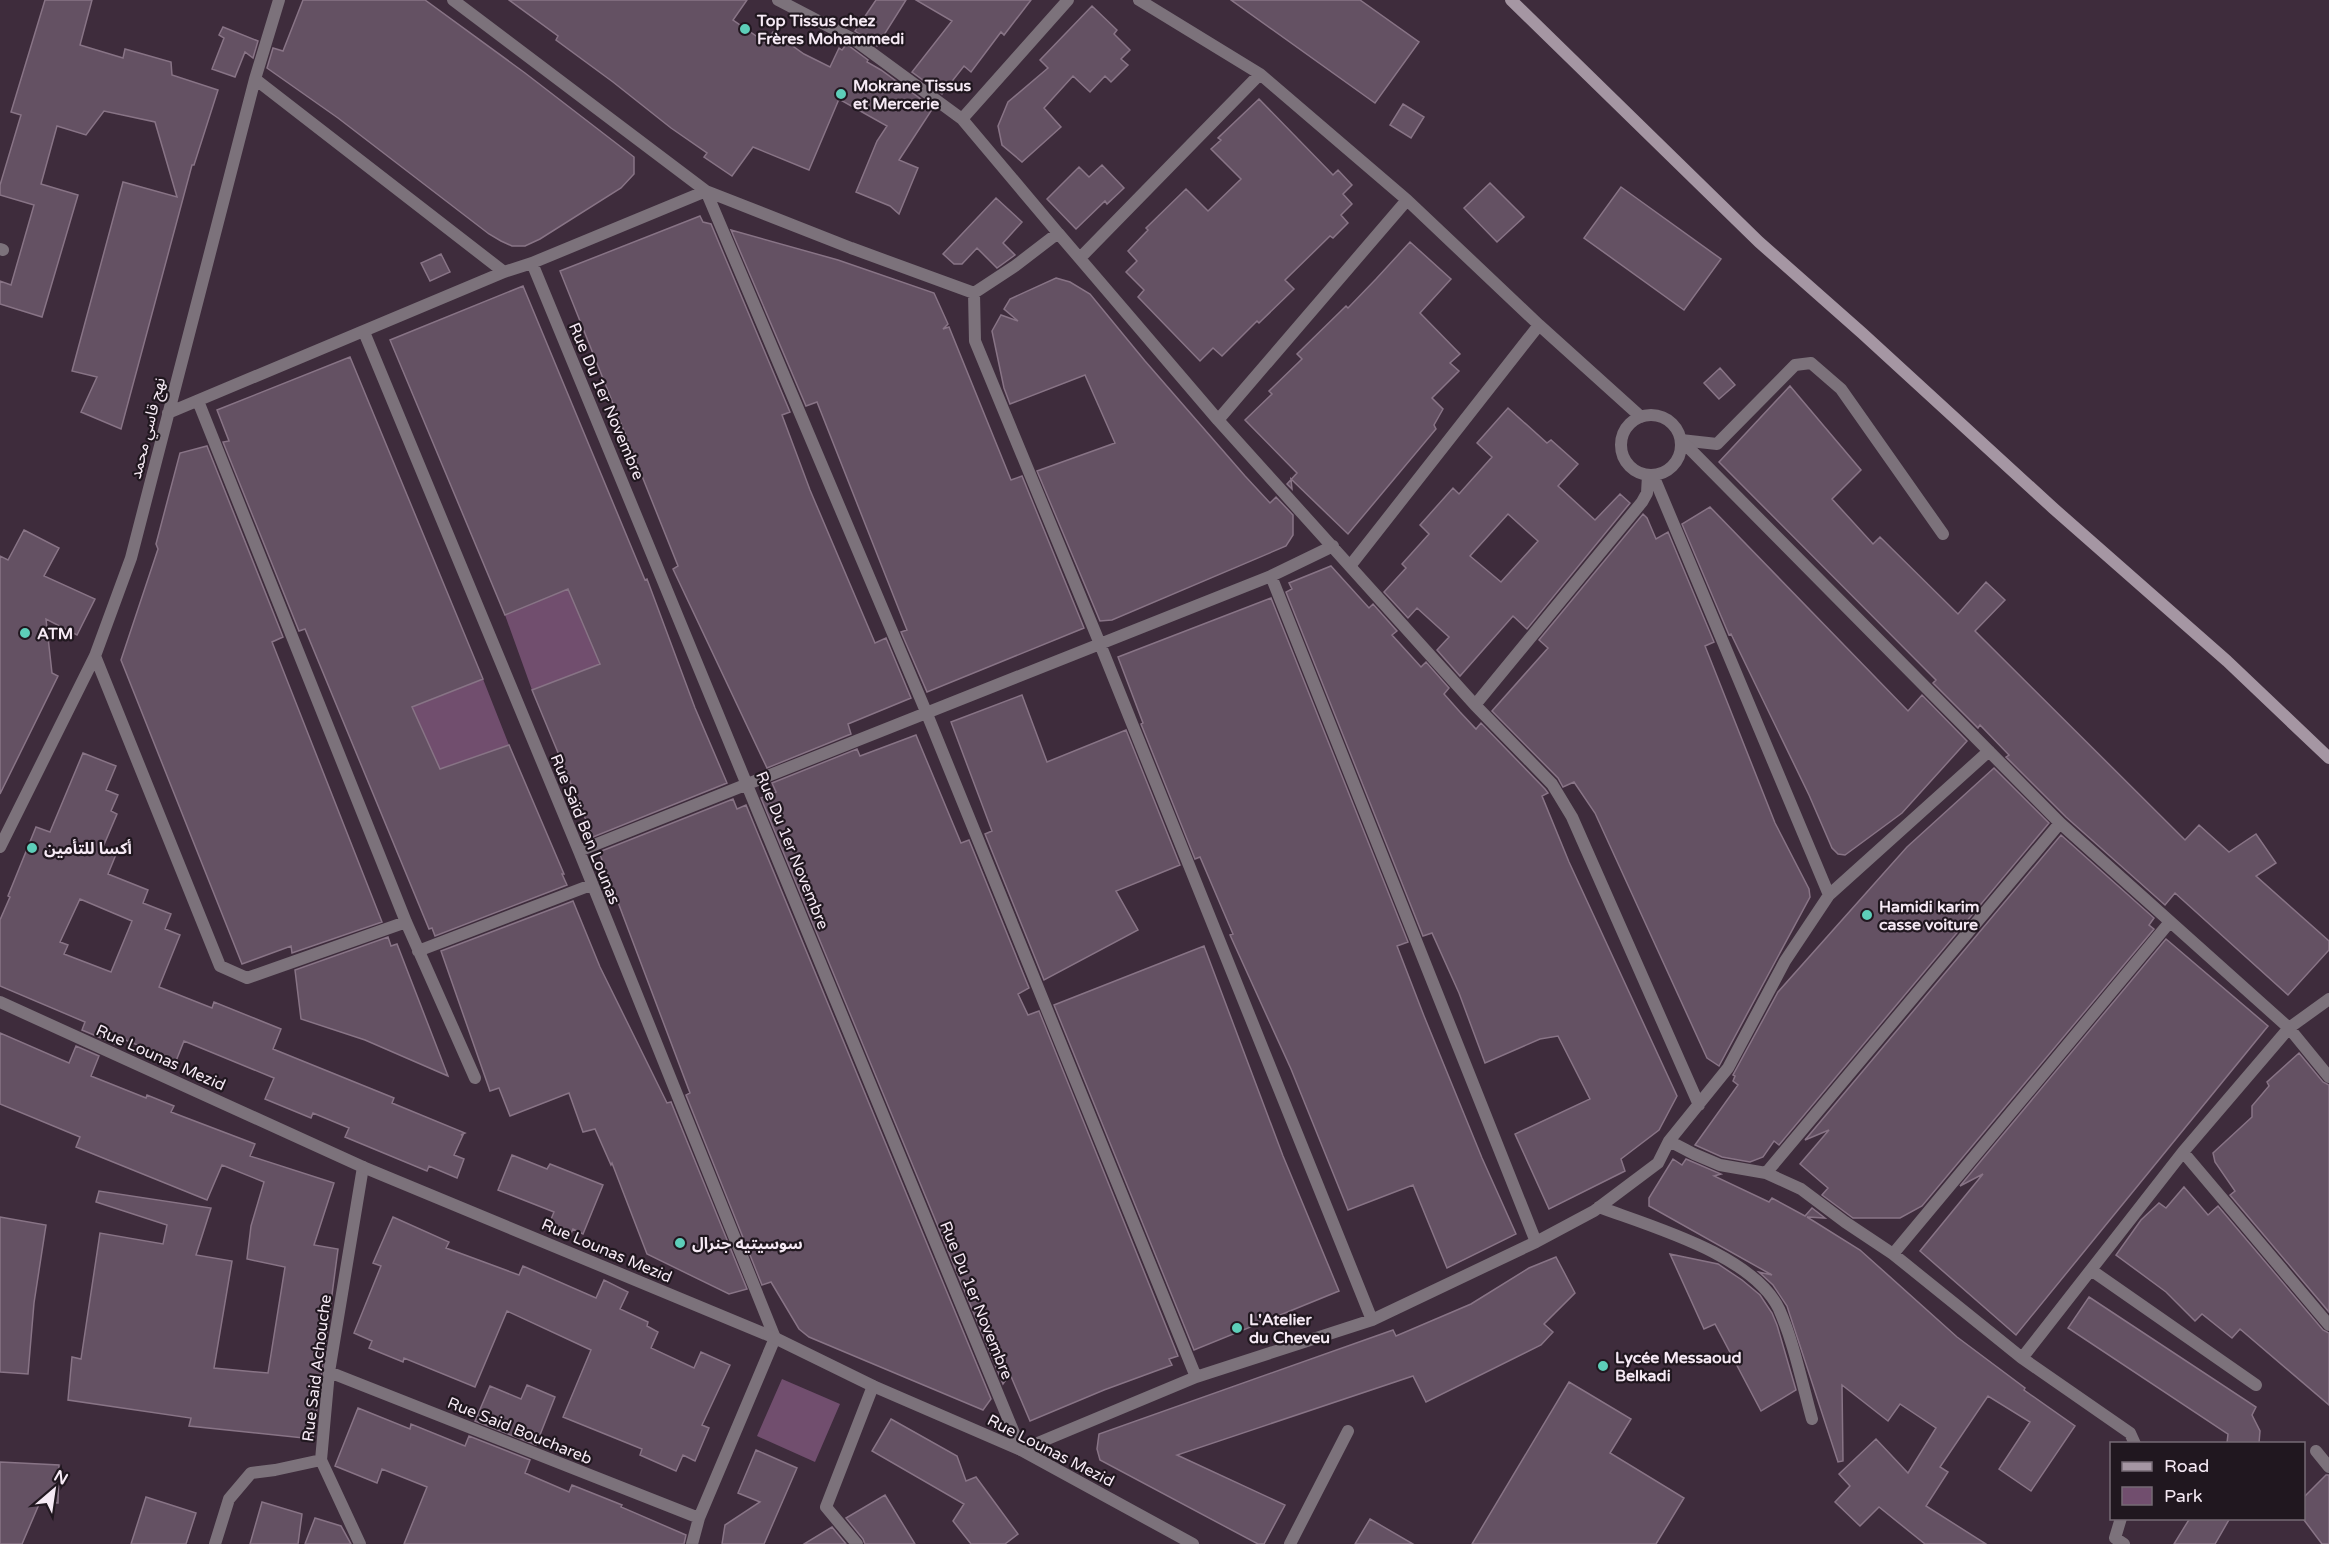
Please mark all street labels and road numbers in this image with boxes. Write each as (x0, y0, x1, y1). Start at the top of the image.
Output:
street label: Rue Du 1er Novembre (564, 320, 648, 483)
street label: نهج قاسي محمد (126, 376, 172, 481)
street label: Rue Saïd Ben Lounas (546, 751, 624, 908)
street label: Rue Du 1er Novembre (751, 768, 833, 932)
street label: Rue Lounas Mezid (93, 1020, 229, 1096)
street label: Rue Lounas Mezid (538, 1214, 675, 1287)
street label: Rue Du 1er Novembre (935, 1218, 1017, 1382)
street label: Rue Said Achouche (298, 1293, 336, 1443)
street label: Rue Said Bouchareb (444, 1393, 595, 1469)
street label: Rue Lounas Mezid (984, 1410, 1117, 1492)

